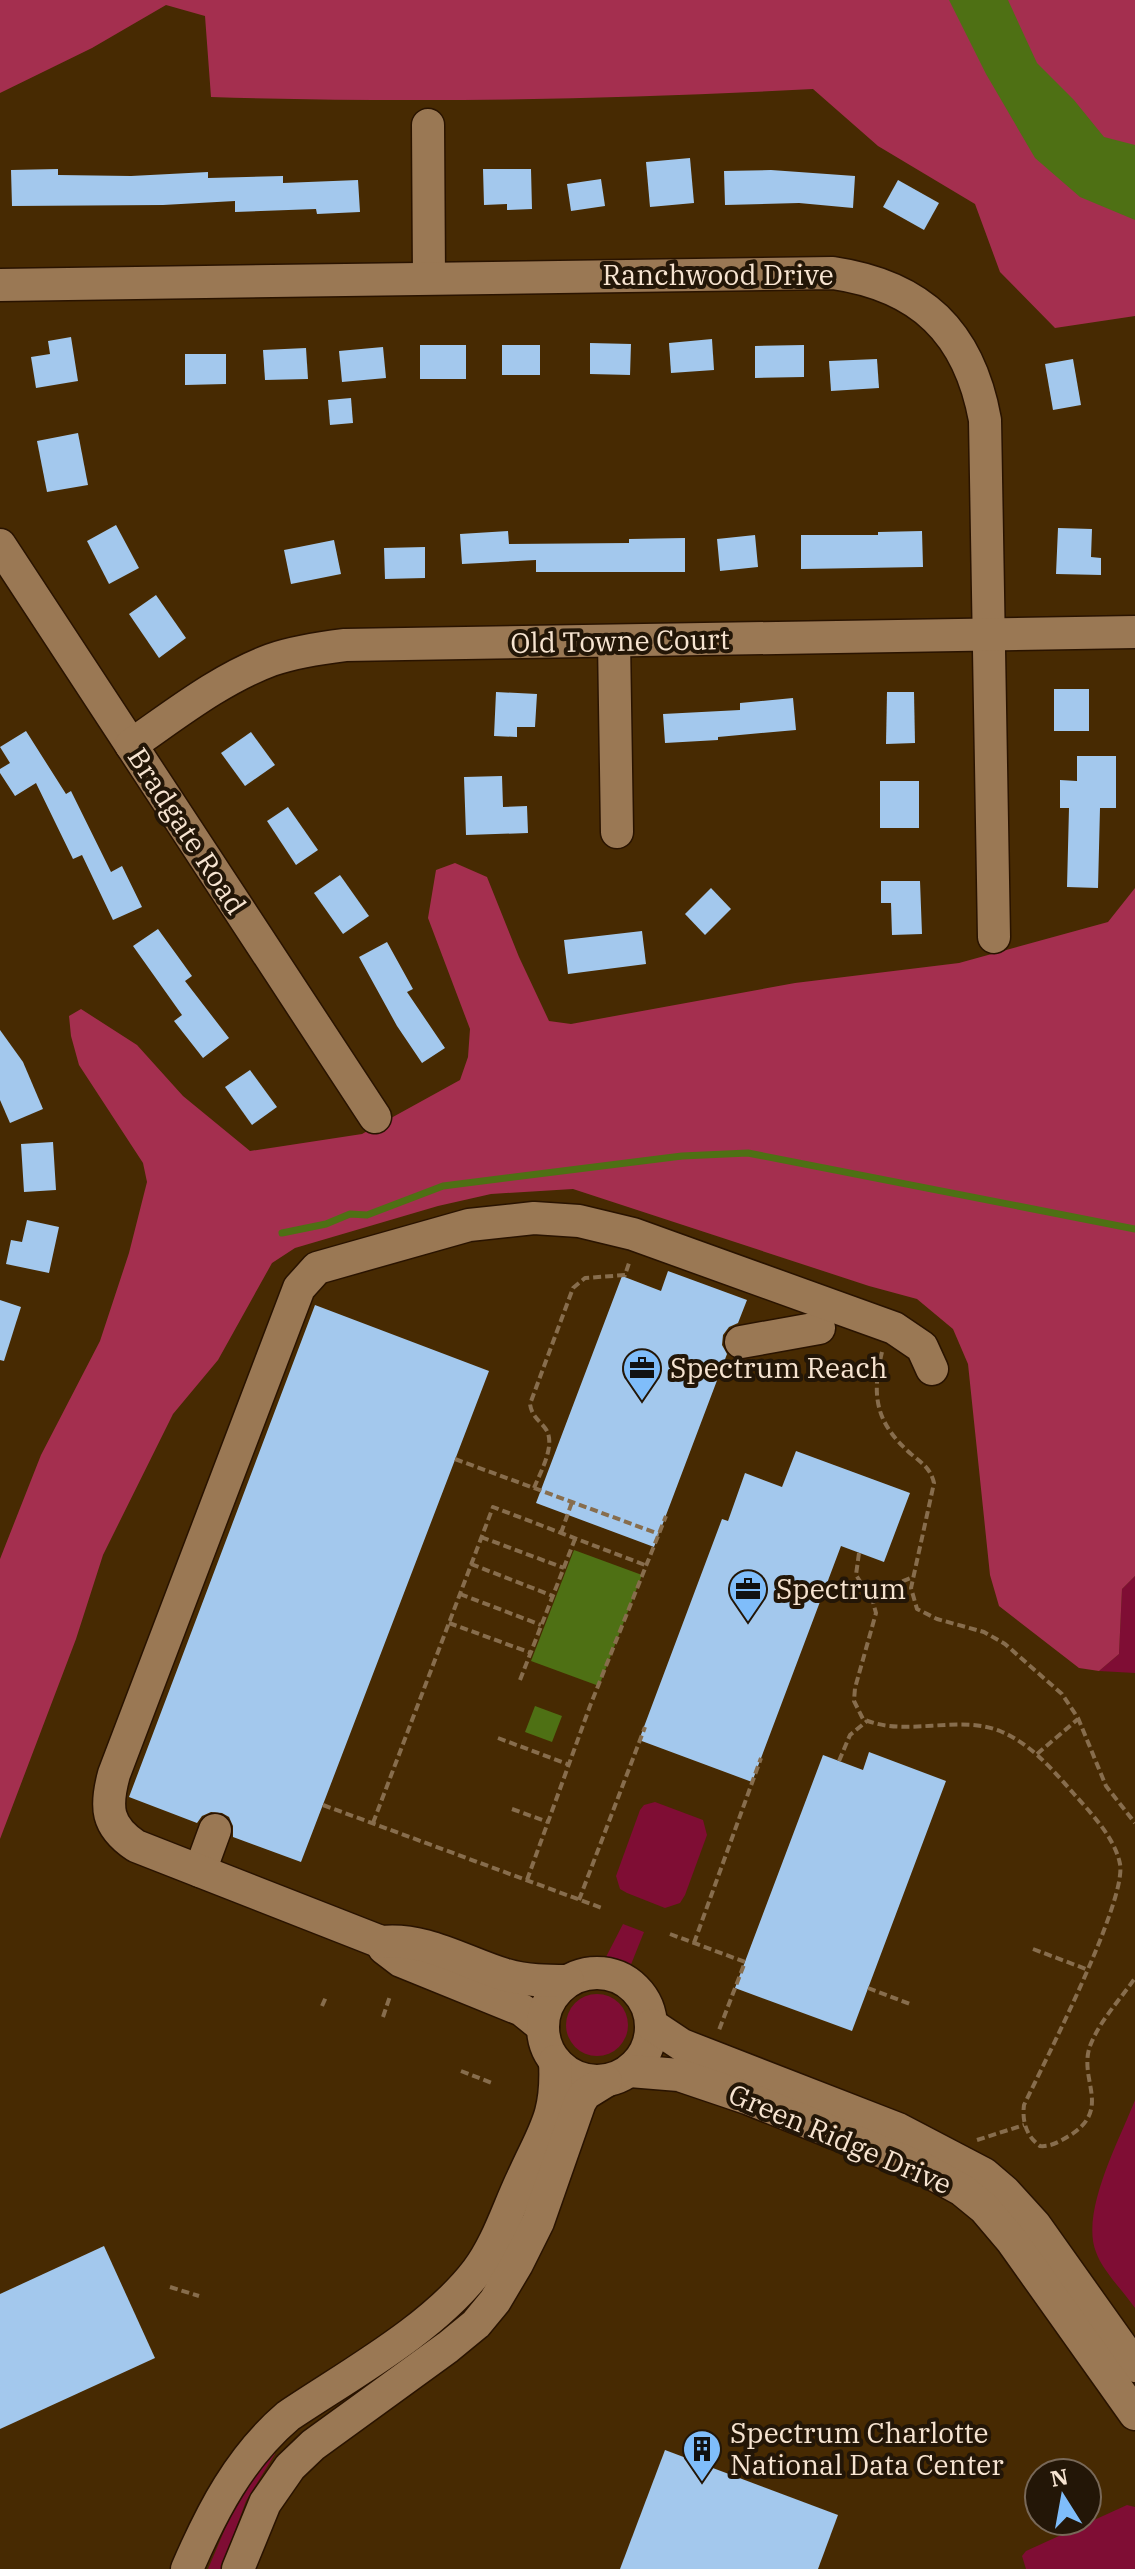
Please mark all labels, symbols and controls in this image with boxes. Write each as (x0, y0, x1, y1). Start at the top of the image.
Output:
street label: Ranchwood Drive (602, 256, 834, 293)
street label: Old Towne Court (510, 620, 730, 661)
street label: Bradgate Road (120, 740, 255, 921)
office icon: Spectrum Reach (621, 1347, 663, 1402)
place label: Spectrum Reach (670, 1349, 887, 1386)
office icon: Spectrum (727, 1568, 769, 1623)
place label: Spectrum (776, 1570, 906, 1607)
street label: Green Ridge Drive (723, 2075, 957, 2202)
place label: Spectrum Charlotte National Data Center (730, 2414, 1004, 2483)
building icon: Spectrum Charlotte National Data Center (681, 2428, 723, 2483)
north arrow (1023, 2457, 1103, 2537)
text: N (1048, 2461, 1070, 2493)

